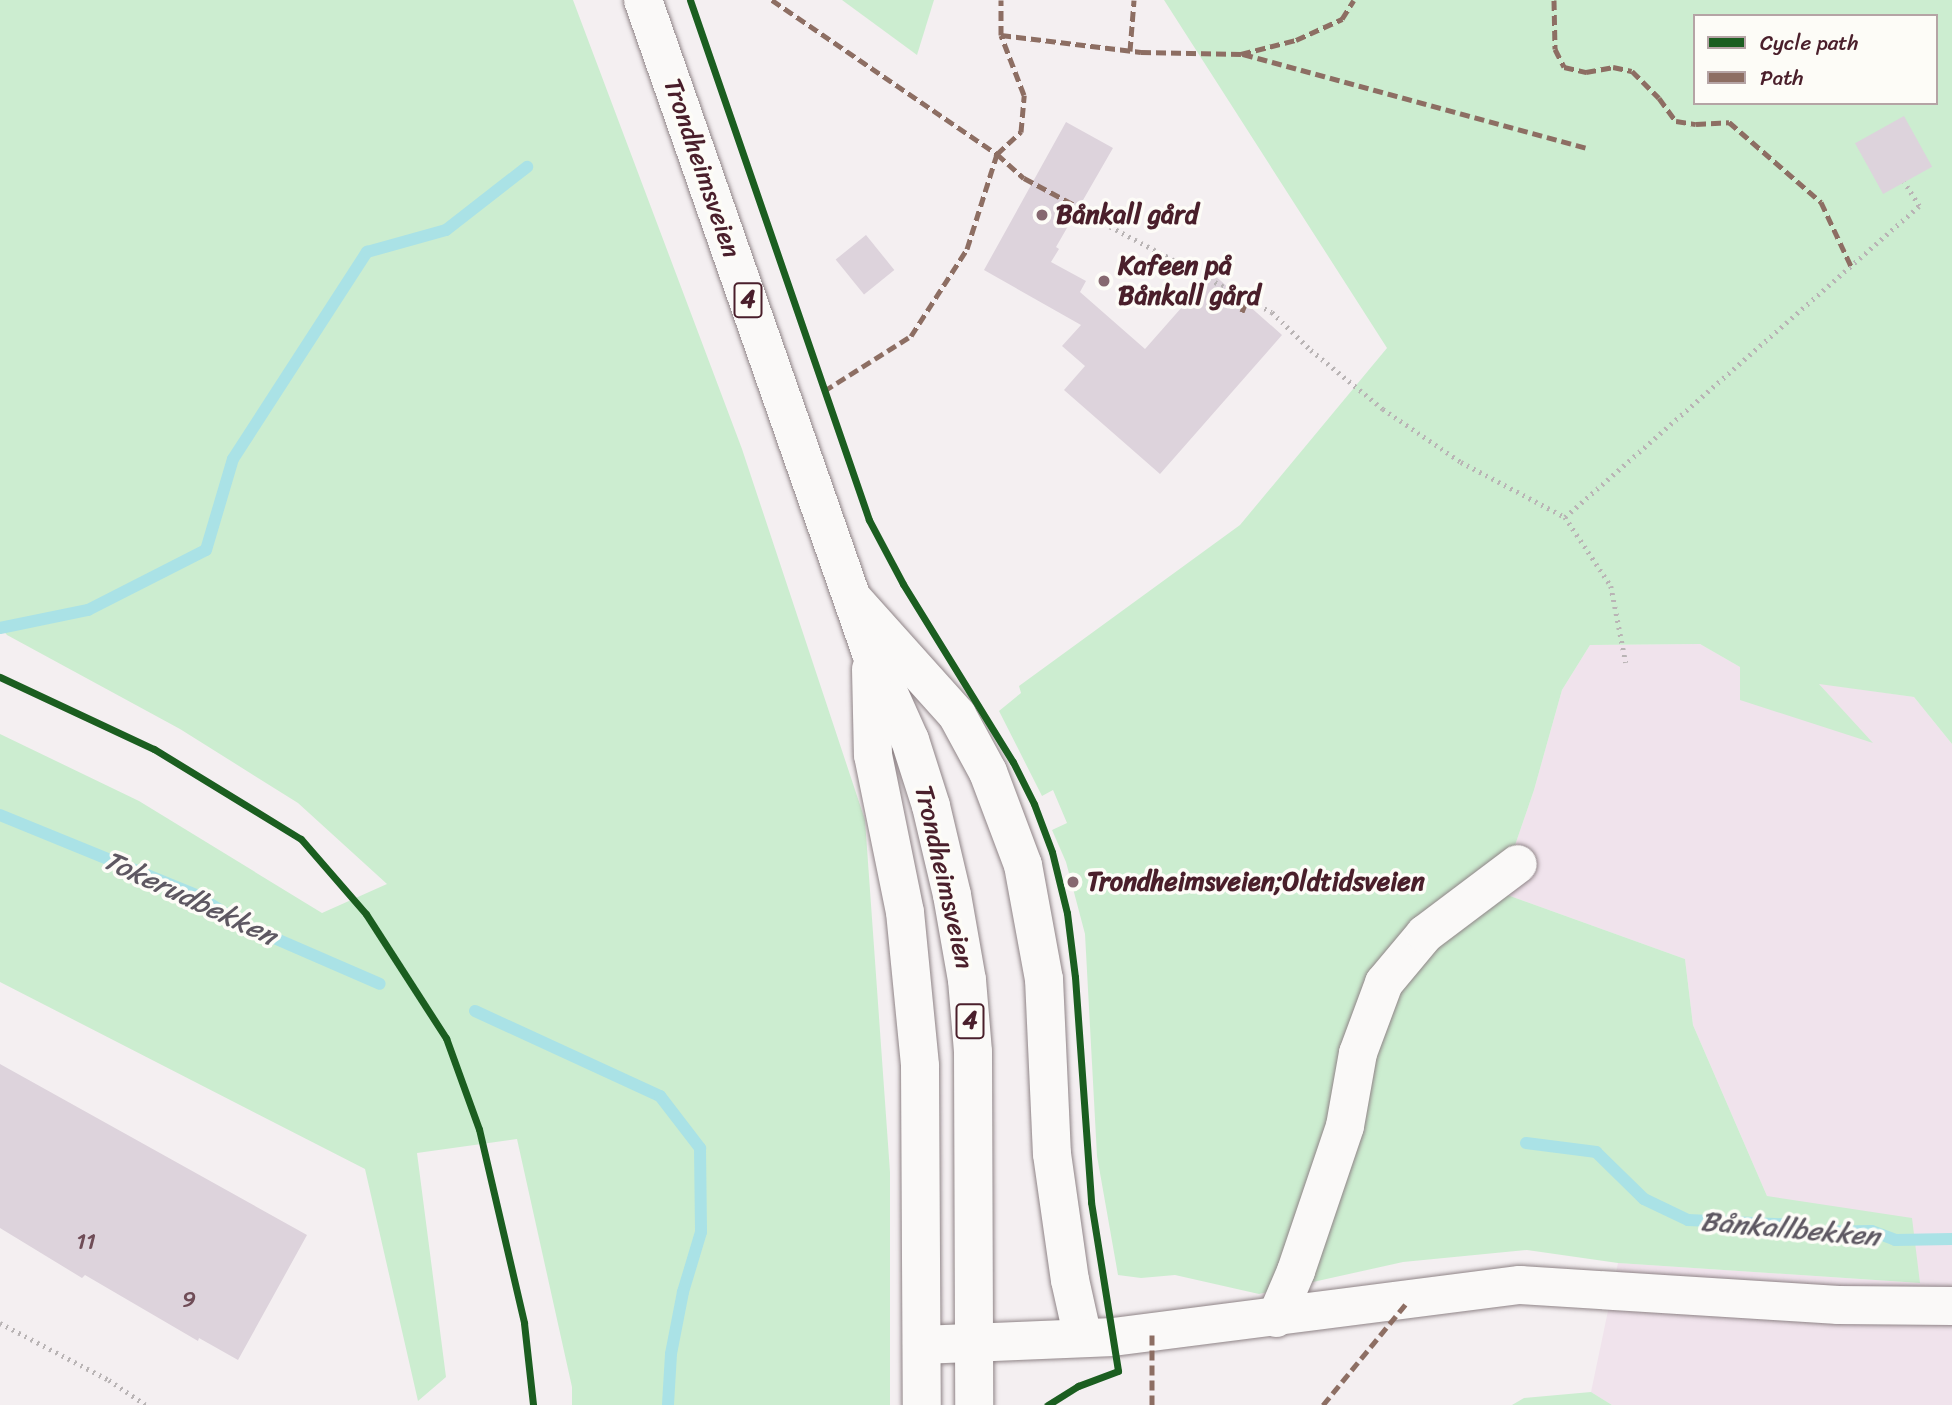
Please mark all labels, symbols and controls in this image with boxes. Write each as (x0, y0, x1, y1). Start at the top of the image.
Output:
legend (1693, 14, 1938, 105)
text: Cycle path (1760, 24, 1859, 62)
text: Path (1760, 59, 1803, 97)
street label: Trondheimsveien (657, 74, 747, 262)
place label: Bånkall gård (1056, 199, 1198, 231)
marker: Bånkall gård (1034, 207, 1050, 223)
place label: Kafeen på Bånkall gård (1118, 250, 1260, 312)
marker: Kafeen på Bånkall gård (1096, 273, 1112, 289)
road number: 4 (732, 279, 764, 320)
street label: Trondheimsveien (908, 782, 980, 972)
water label: Tokerudbekken (98, 843, 282, 953)
place label: Trondheimsveien;Oldtidsveien (1087, 866, 1425, 898)
marker: Trondheimsveien;Oldtidsveien (1065, 874, 1081, 890)
road number: 4 (954, 1001, 986, 1042)
water label: Bånkallbekken (1699, 1204, 1881, 1254)
house number: 11 (76, 1228, 96, 1256)
house number: 9 (182, 1286, 196, 1314)

